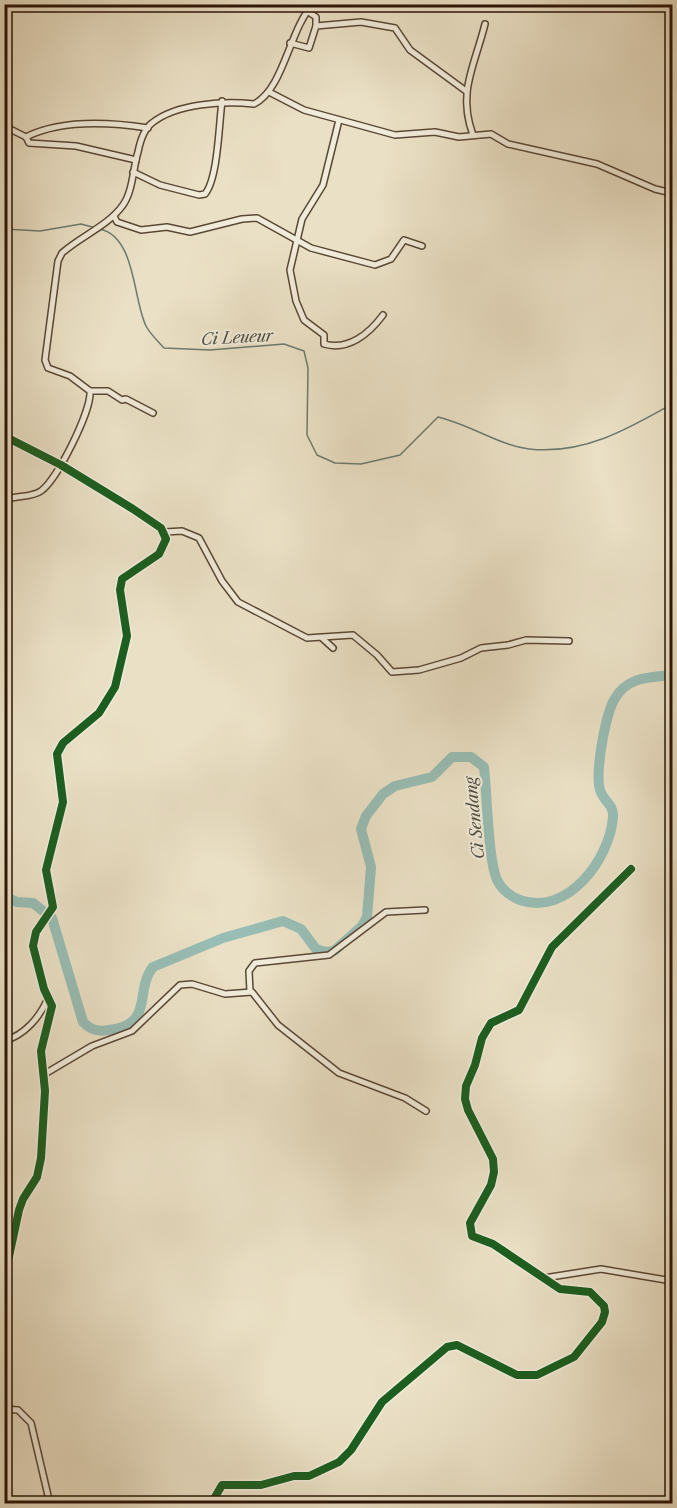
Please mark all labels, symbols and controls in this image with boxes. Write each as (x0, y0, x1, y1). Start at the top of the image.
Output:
water label: Ci Leueur (200, 325, 275, 349)
water label: Ci Sendang (460, 774, 488, 860)

